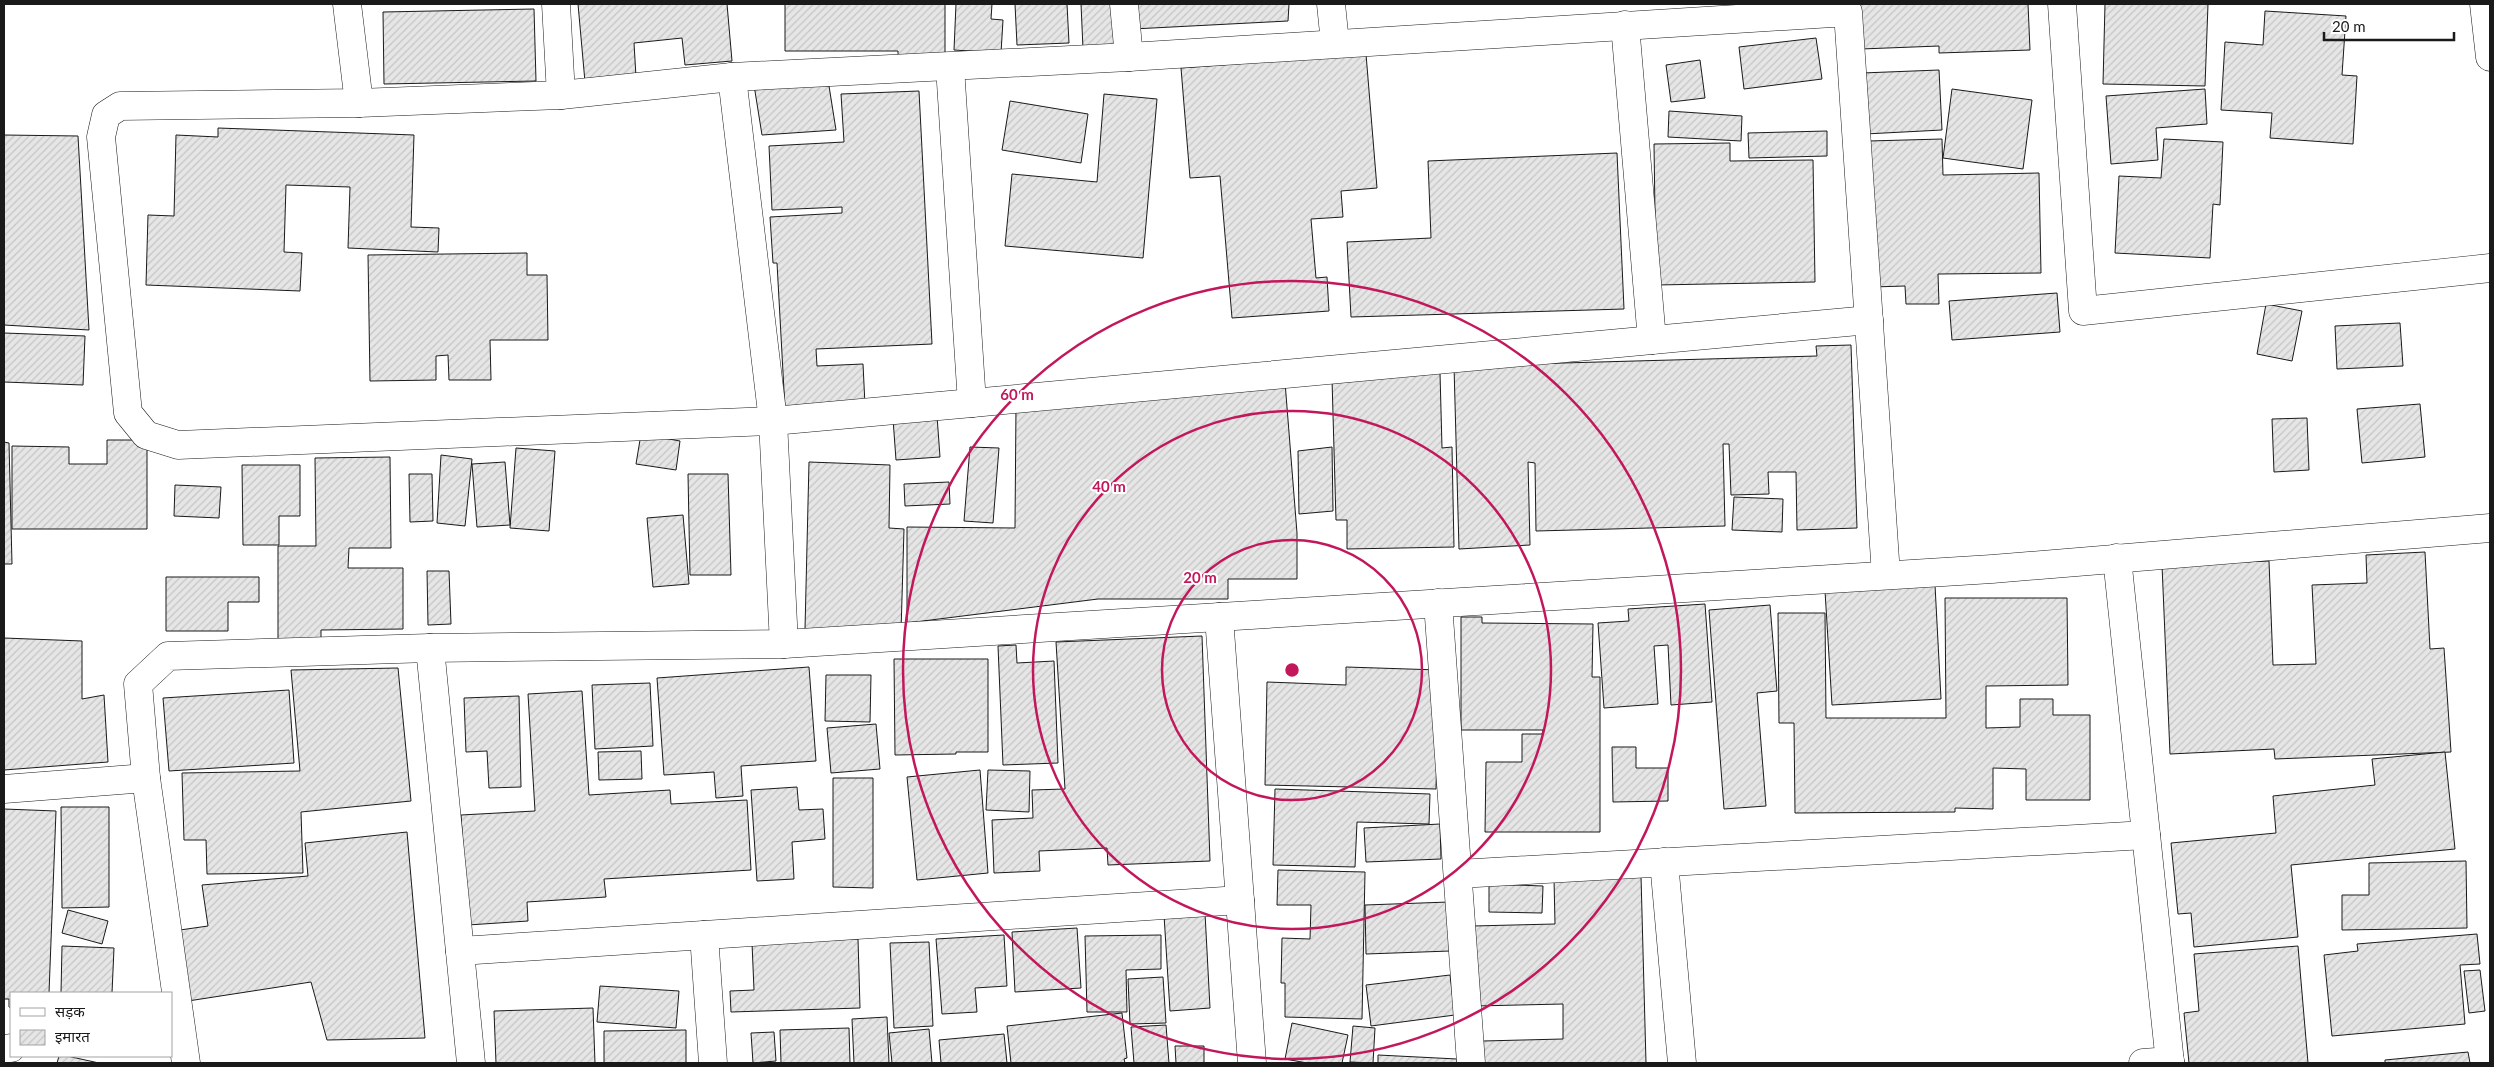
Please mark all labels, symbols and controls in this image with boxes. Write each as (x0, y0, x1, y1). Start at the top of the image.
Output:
scale bar (2324, 10, 2454, 42)
text: 20 m (2332, 17, 2366, 35)
text: 60 m (1000, 385, 1034, 403)
text: 40 m (1092, 477, 1126, 495)
text: 20 m (1183, 568, 1217, 586)
centre of rings (1283, 661, 1301, 679)
legend (10, 992, 172, 1057)
text: सड़क (55, 1002, 85, 1020)
text: इमारत (55, 1027, 90, 1045)

